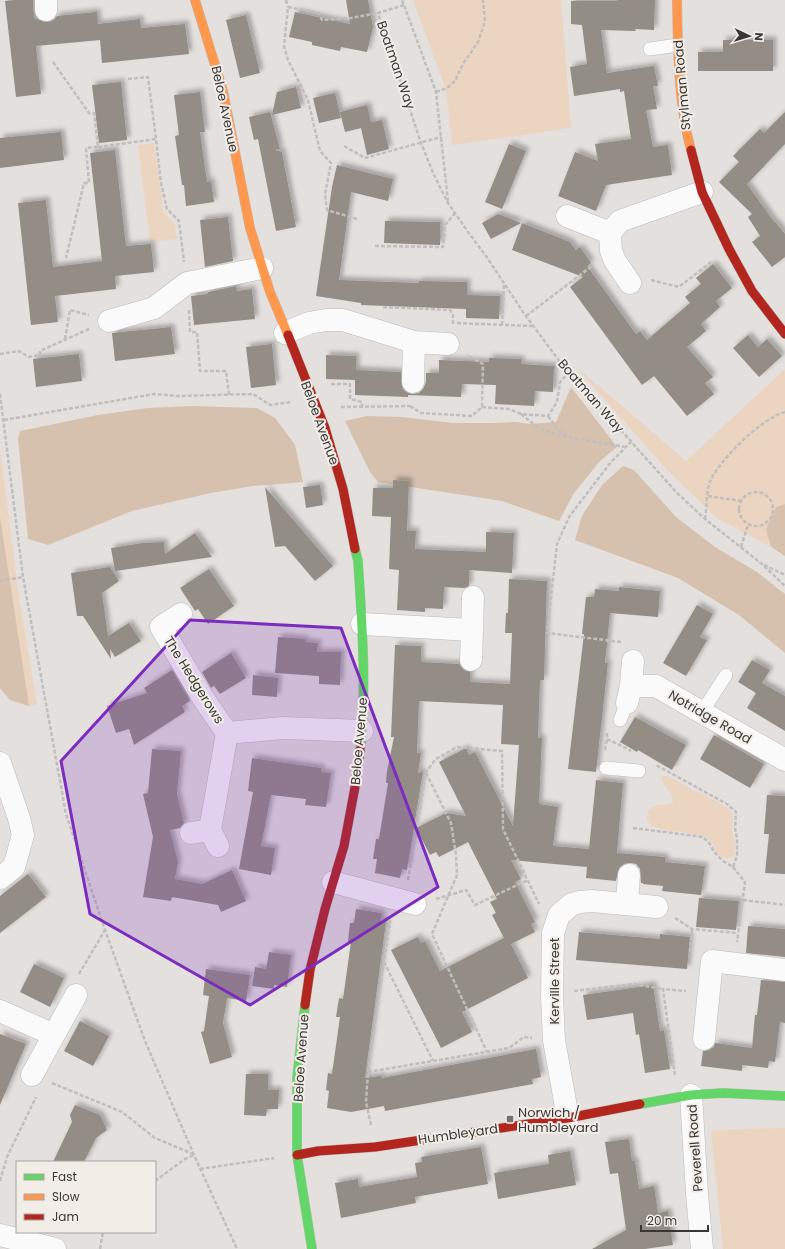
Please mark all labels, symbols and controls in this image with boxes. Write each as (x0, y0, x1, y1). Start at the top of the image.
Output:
north arrow (729, 16, 769, 56)
street label: Boatman Way (372, 18, 420, 112)
text: N (751, 32, 767, 41)
street label: Stylman Road (669, 39, 695, 131)
street label: Beloe Avenue (207, 64, 243, 154)
street label: Boatman Way (553, 355, 629, 438)
street label: Beloe Avenue (296, 378, 344, 468)
street label: The Hedgerows (159, 632, 229, 728)
street label: Notridge Road (665, 685, 755, 749)
street label: Beloe Avenue (346, 696, 372, 786)
street label: Kerville Street (545, 937, 564, 1025)
street label: Beloe Avenue (288, 1013, 314, 1103)
place label: Norwich / Humbleyard (518, 1103, 599, 1137)
street label: Peverell Road (682, 1104, 708, 1192)
marker: Norwich / Humbleyard (505, 1114, 515, 1124)
street label: Humbleyard (417, 1119, 499, 1149)
legend (16, 1161, 156, 1233)
text: Fast (52, 1168, 77, 1185)
text: Slow (52, 1188, 80, 1205)
scale bar (641, 1207, 708, 1233)
text: Jam (52, 1208, 79, 1225)
text: 20 m (647, 1212, 677, 1229)

